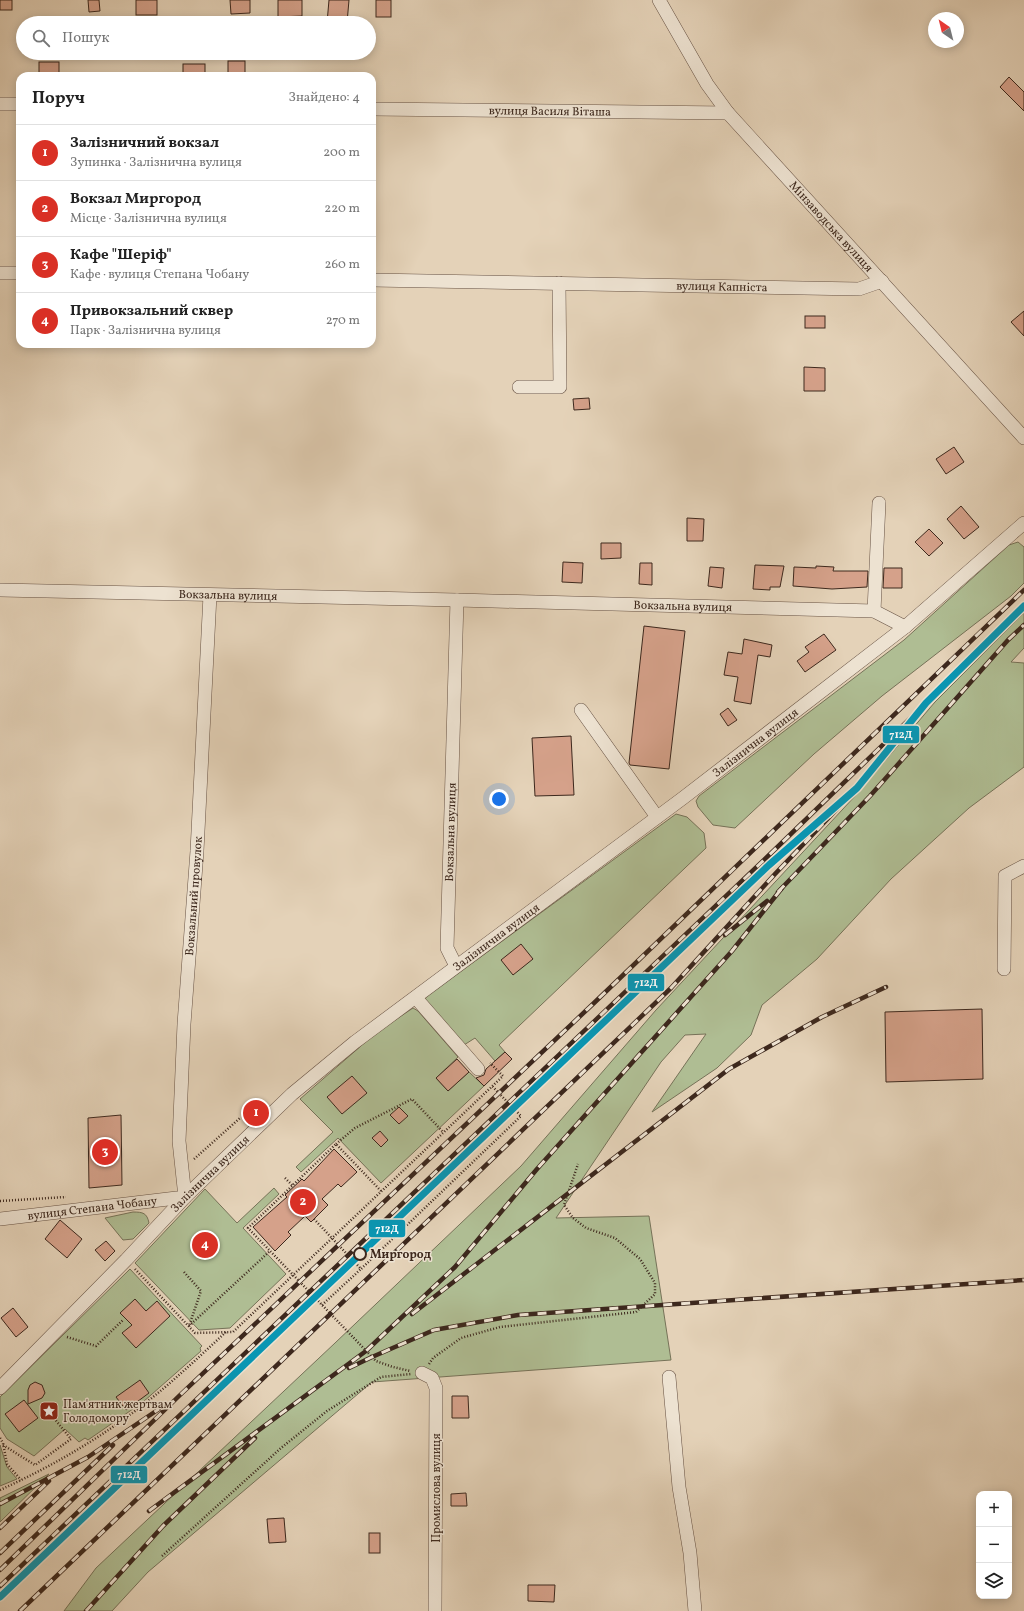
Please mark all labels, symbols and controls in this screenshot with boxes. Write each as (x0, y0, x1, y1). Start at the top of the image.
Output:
north arrow (928, 12, 964, 48)
search box (16, 16, 376, 60)
icon: search (30, 27, 52, 49)
text: Пошук (62, 28, 110, 49)
text: Поруч (32, 87, 85, 110)
text: Знайдено: 4 (288, 89, 360, 107)
street label: вулиця Василя Віташа (489, 103, 611, 121)
text: Залізничний вокзал (70, 133, 219, 154)
text: 1 (42, 144, 48, 162)
text: 200 m (323, 144, 360, 162)
text: Зупинка · Залізнична вулиця (70, 154, 242, 172)
street label: Мінзаводська вулиця (785, 178, 876, 276)
text: Вокзал Миргород (70, 189, 201, 210)
text: 2 (42, 200, 48, 218)
text: 220 m (324, 200, 360, 218)
text: Місце · Залізнична вулиця (70, 210, 227, 228)
text: Кафе "Шеріф" (70, 245, 172, 266)
text: 3 (42, 256, 48, 274)
text: 260 m (325, 256, 360, 274)
text: Кафе · вулиця Степана Чобану (70, 266, 249, 284)
street label: вулиця Капніста (676, 279, 768, 296)
text: Привокзальний сквер (70, 301, 233, 322)
text: 4 (41, 312, 49, 330)
text: 270 m (326, 312, 360, 330)
text: Парк · Залізнична вулиця (70, 322, 221, 340)
street label: Вокзальна вулиця (178, 587, 278, 605)
street label: Вокзальна вулиця (633, 598, 732, 616)
street label: Залізнична вулиця (710, 705, 802, 781)
line badge: 712Д (882, 725, 920, 744)
text: 712Д (889, 728, 913, 743)
street label: Вокзальна вулиця (442, 783, 461, 882)
your location (489, 789, 509, 809)
street label: Вокзальний провулок (182, 836, 207, 956)
street label: Залізнична вулиця (450, 900, 543, 975)
line badge: 712Д (627, 973, 665, 992)
text: 712Д (634, 976, 658, 991)
pin: 1 (243, 1098, 269, 1128)
street label: Залізнична вулиця (168, 1132, 253, 1216)
pin: 3 (92, 1137, 118, 1167)
pin: 2 (290, 1187, 316, 1217)
street label: вулиця Степана Чобану (27, 1193, 159, 1225)
line badge: 712Д (368, 1219, 406, 1238)
text: 712Д (375, 1222, 399, 1237)
pin: 4 (192, 1230, 218, 1260)
marker: Миргород (353, 1247, 367, 1261)
place label: Миргород (370, 1247, 432, 1263)
place label: Пам'ятник жертвам Голодомору (63, 1397, 172, 1427)
place icon: Пам'ятник жертвам Голодомору (38, 1400, 60, 1422)
street label: Промислова вулиця (429, 1433, 445, 1543)
line badge: 712Д (110, 1465, 148, 1484)
text: 712Д (117, 1468, 141, 1483)
map controls (976, 1491, 1012, 1599)
button: + (976, 1491, 1012, 1527)
button: − (976, 1527, 1012, 1563)
button: layers (976, 1563, 1012, 1599)

